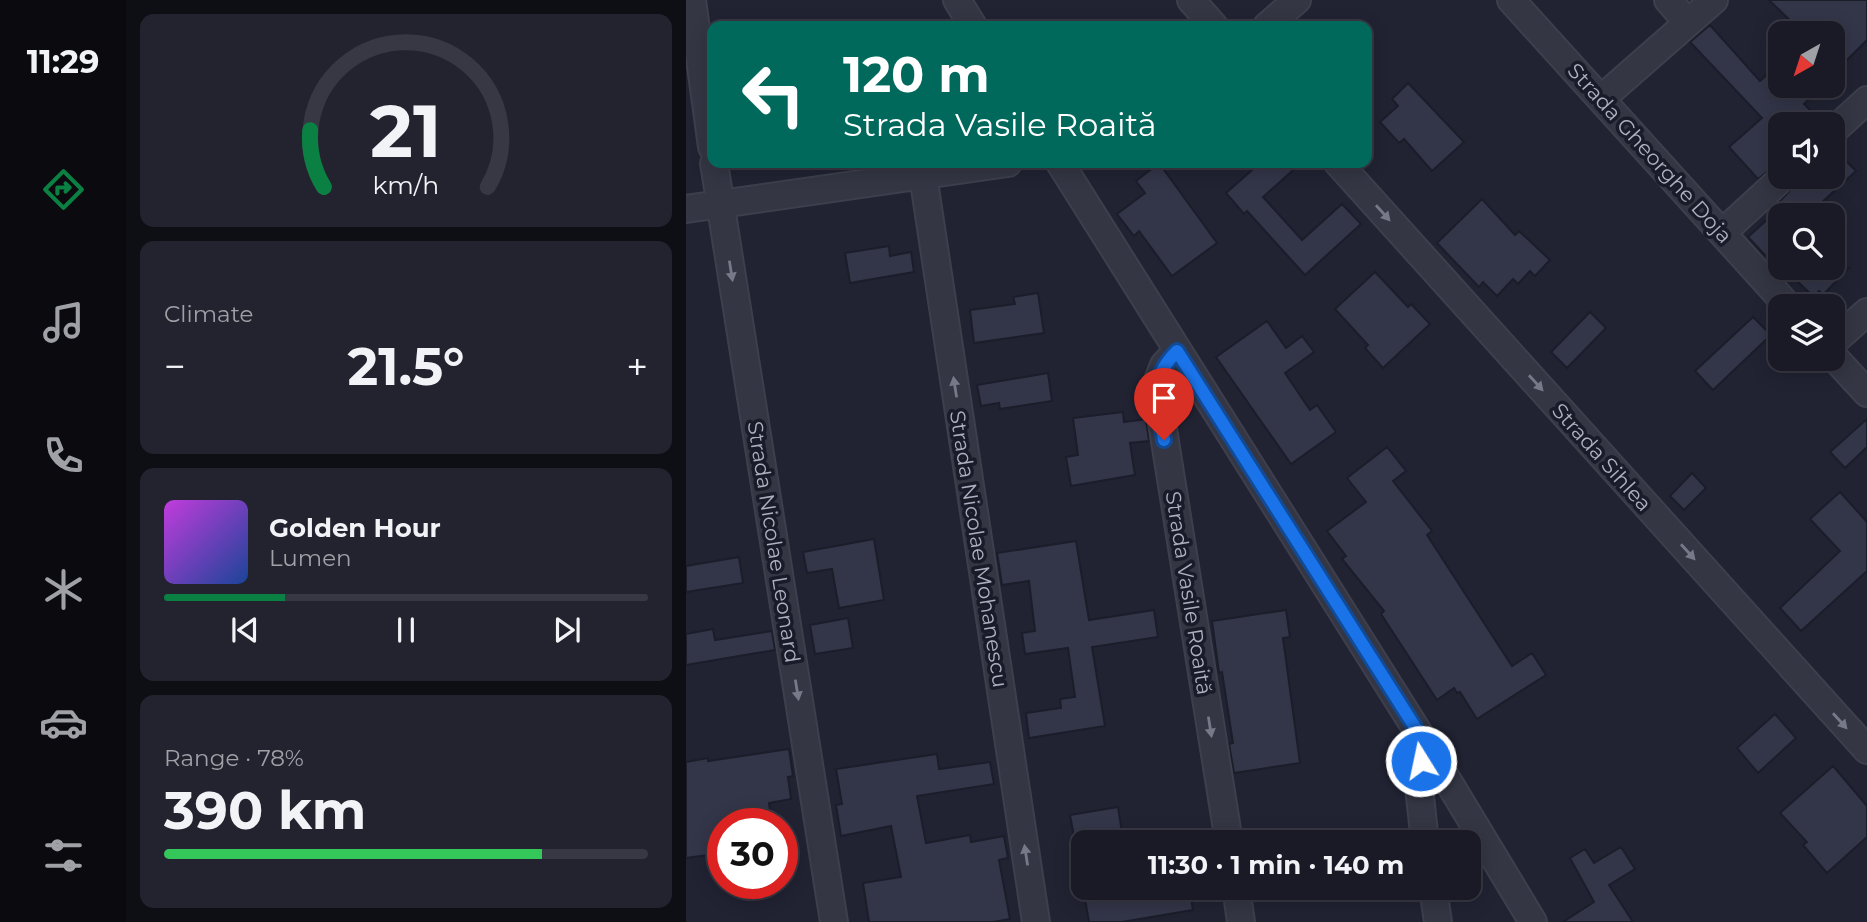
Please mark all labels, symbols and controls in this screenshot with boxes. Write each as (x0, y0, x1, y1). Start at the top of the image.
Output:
north arrow (1768, 21, 1844, 98)
map controls (1768, 21, 1845, 371)
text: 11:29 (27, 42, 99, 81)
text: 120 m (843, 45, 990, 104)
icon: left (728, 49, 819, 140)
street label: Strada Gheorghe Doja (1563, 58, 1737, 248)
text: 21 (370, 87, 442, 175)
text: Strada Vasile Roaită (843, 105, 1157, 144)
button: sound (1768, 112, 1845, 189)
icon: directions (39, 165, 88, 214)
text: km/h (373, 169, 439, 199)
button: search (1768, 203, 1845, 280)
one-way arrow (1375, 205, 1391, 222)
one-way arrow (726, 261, 737, 283)
button: layers (1768, 294, 1845, 371)
icon: music (39, 298, 88, 347)
text: Climate (164, 300, 253, 328)
text: 21.5° (347, 335, 465, 398)
text: − (164, 343, 186, 390)
text: + (626, 343, 648, 390)
pin (1134, 368, 1194, 440)
one-way arrow (1527, 374, 1543, 391)
one-way arrow (949, 376, 960, 398)
icon: arrive (1145, 379, 1183, 417)
street label: Strada Sihlea (1547, 398, 1657, 516)
street label: Strada Nicolae Mohanescu (945, 409, 1013, 689)
street label: Strada Nicolae Leonard (743, 419, 805, 665)
icon: phone (39, 431, 88, 480)
street label: Strada Vasile Roaită (1161, 489, 1217, 697)
text: Golden Hour (269, 512, 441, 544)
one-way arrow (1680, 543, 1695, 560)
text: Lumen (269, 544, 352, 572)
icon: climate (39, 565, 88, 614)
icon: previous (226, 611, 264, 649)
icon: pause (387, 611, 425, 649)
icon: next (548, 611, 586, 649)
one-way arrow (792, 679, 803, 701)
icon: car (39, 698, 88, 747)
one-way arrow (1832, 712, 1848, 730)
one-way arrow (1205, 716, 1216, 738)
position arrow (1384, 724, 1458, 798)
text: Range · 78% (164, 744, 304, 772)
text: 390 km (164, 779, 366, 842)
speed limit sign: 30 (707, 808, 798, 899)
icon: filters (39, 831, 88, 880)
one-way arrow (1020, 843, 1031, 865)
text: 11:30 · 1 min · 140 m (1148, 849, 1404, 881)

